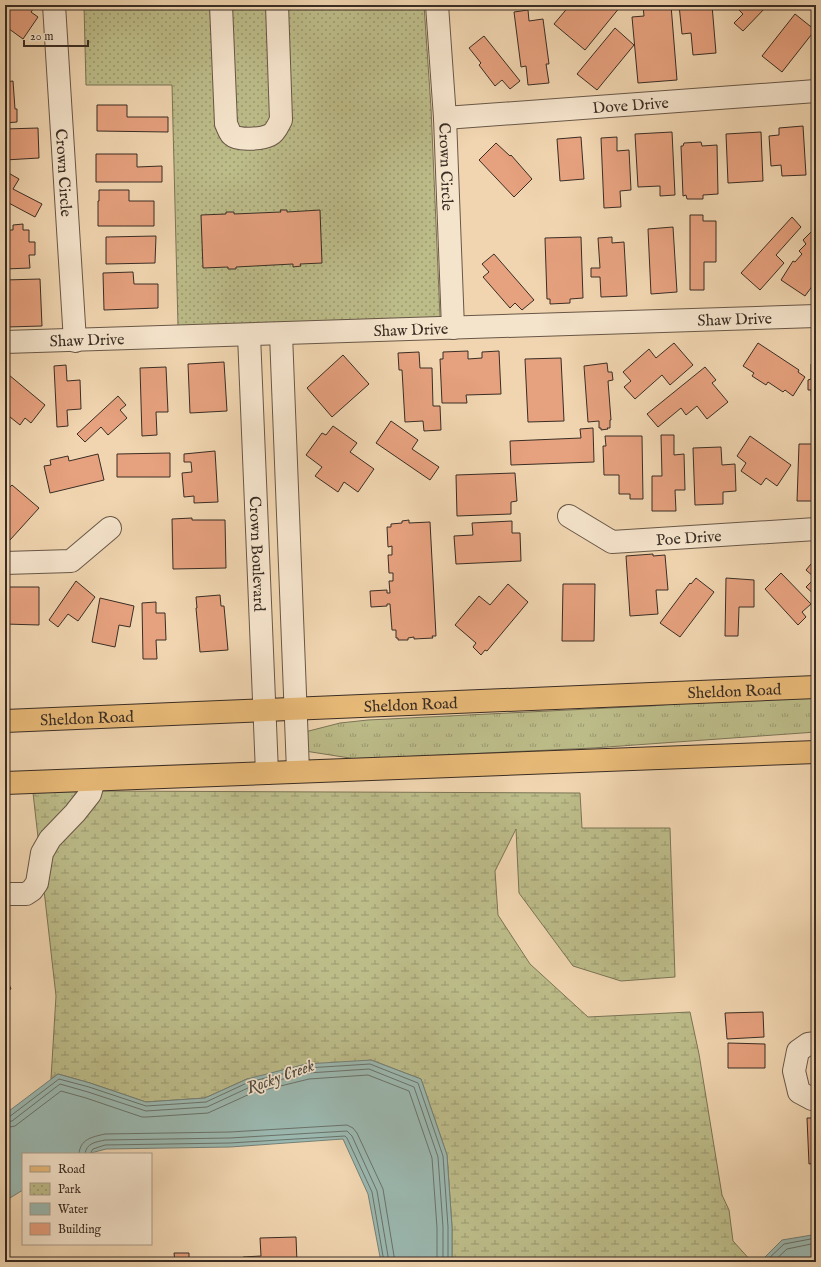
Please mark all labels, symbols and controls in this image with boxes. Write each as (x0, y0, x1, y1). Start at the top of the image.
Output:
scale bar (24, 22, 88, 48)
text: 20 m (30, 29, 53, 44)
street label: Dove Drive (592, 94, 670, 119)
street label: Crown Circle (433, 122, 457, 211)
street label: Crown Circle (50, 128, 75, 217)
street label: Shaw Drive (697, 309, 772, 332)
street label: Shaw Drive (373, 320, 449, 342)
street label: Shaw Drive (49, 330, 125, 353)
street label: Crown Boulevard (244, 496, 268, 613)
street label: Poe Drive (655, 527, 722, 551)
street label: Sheldon Road (687, 680, 782, 704)
street label: Sheldon Road (364, 694, 458, 718)
street label: Sheldon Road (40, 708, 135, 732)
water label: Rocky Creek (244, 1055, 318, 1099)
legend (22, 1153, 152, 1245)
text: Road (58, 1162, 86, 1177)
text: Park (58, 1182, 81, 1197)
text: Water (58, 1202, 89, 1217)
text: Building (58, 1222, 102, 1237)

